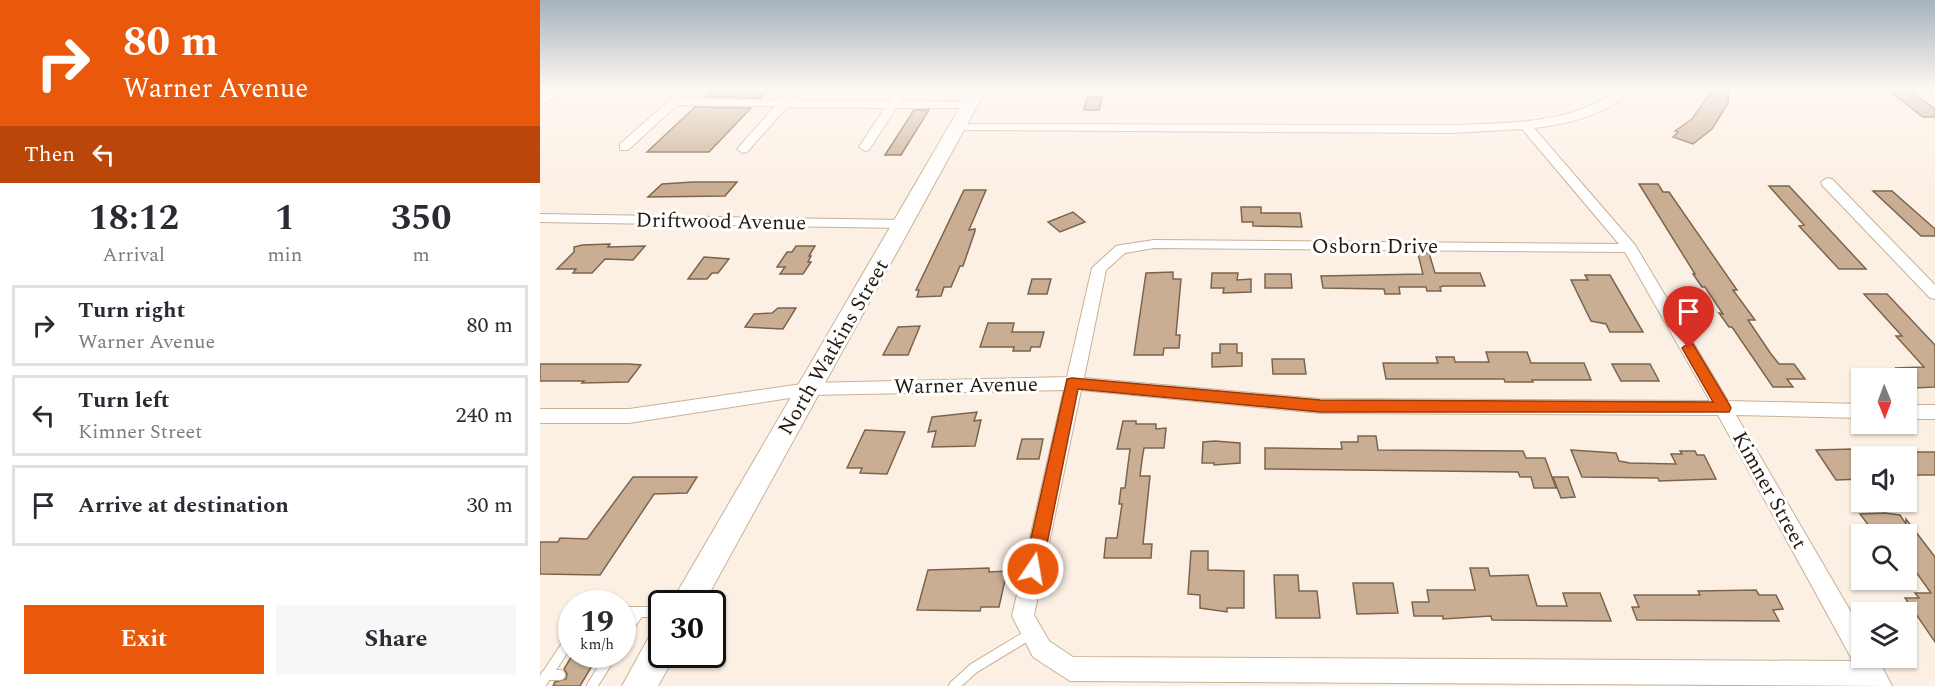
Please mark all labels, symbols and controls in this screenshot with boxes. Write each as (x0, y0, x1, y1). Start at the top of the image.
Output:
text: 80 m (123, 11, 218, 74)
icon: right (24, 24, 102, 102)
text: Warner Avenue (123, 68, 308, 110)
text: Then (24, 138, 75, 171)
icon: left (87, 138, 120, 171)
text: 18:12 (88, 191, 179, 246)
text: 1 (275, 191, 295, 246)
text: 350 (391, 191, 451, 246)
street label: Driftwood Avenue (635, 205, 807, 239)
street label: Osborn Drive (1312, 231, 1438, 263)
text: Arrival (103, 240, 165, 270)
text: min (267, 240, 302, 270)
text: m (413, 240, 430, 270)
street label: North Watkins Street (770, 253, 897, 442)
pin (1663, 286, 1714, 348)
text: Turn right (78, 294, 185, 327)
icon: arrive (1672, 295, 1705, 328)
icon: right (27, 309, 60, 342)
text: 80 m (467, 309, 513, 342)
text: Warner Avenue (78, 327, 215, 357)
north arrow (1851, 368, 1917, 434)
map controls (1851, 368, 1917, 668)
street label: Warner Avenue (894, 369, 1038, 403)
text: Turn left (78, 384, 170, 417)
icon: left (27, 399, 60, 432)
text: 240 m (456, 399, 513, 432)
text: Kimner Street (78, 417, 202, 447)
street label: Kimner Street (1723, 426, 1815, 555)
button: sound (1851, 446, 1917, 512)
icon: arrive (27, 489, 60, 522)
text: Arrive at destination (78, 489, 289, 522)
text: 30 m (467, 489, 513, 522)
button: search (1851, 524, 1917, 590)
position arrow (1001, 537, 1065, 601)
speed limit sign: 30 (648, 590, 726, 668)
text: 19 (580, 599, 614, 645)
button: layers (1851, 602, 1917, 668)
button: Exit (24, 605, 264, 674)
button: Share (276, 605, 516, 674)
text: km/h (580, 633, 614, 656)

